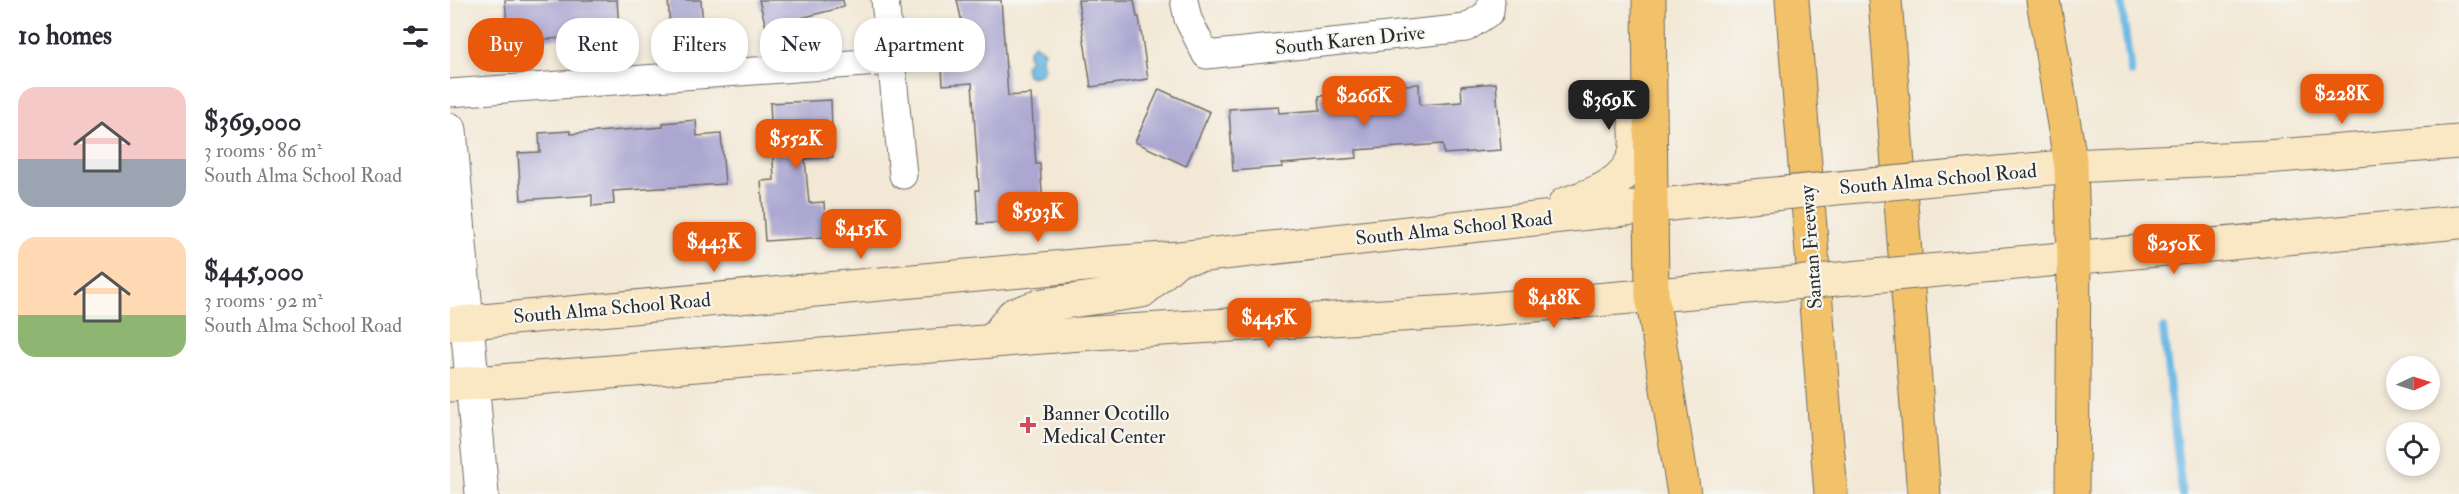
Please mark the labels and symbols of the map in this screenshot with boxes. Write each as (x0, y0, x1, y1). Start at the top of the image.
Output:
street label: South Karen Drive (1274, 20, 1426, 60)
pin: $228K (2300, 74, 2384, 125)
pin: $266K (1322, 76, 1406, 127)
pin: $369K (1567, 80, 1651, 131)
pin: $552K (754, 119, 838, 170)
street label: South Alma School Road (1838, 158, 2038, 200)
street label: Santan Freeway (1794, 183, 1828, 310)
pin: $593K (996, 192, 1080, 243)
street label: South Alma School Road (1354, 205, 1554, 251)
pin: $415K (819, 209, 903, 260)
pin: $443K (672, 222, 756, 273)
pin: $250K (2132, 224, 2216, 275)
pin: $418K (1512, 278, 1596, 329)
street label: South Alma School Road (512, 287, 712, 329)
pin: $445K (1227, 298, 1311, 349)
north arrow (2386, 356, 2440, 410)
place label: Banner Ocotillo Medical Center (1042, 401, 1169, 449)
marker: Banner Ocotillo Medical Center (1019, 416, 1037, 434)

